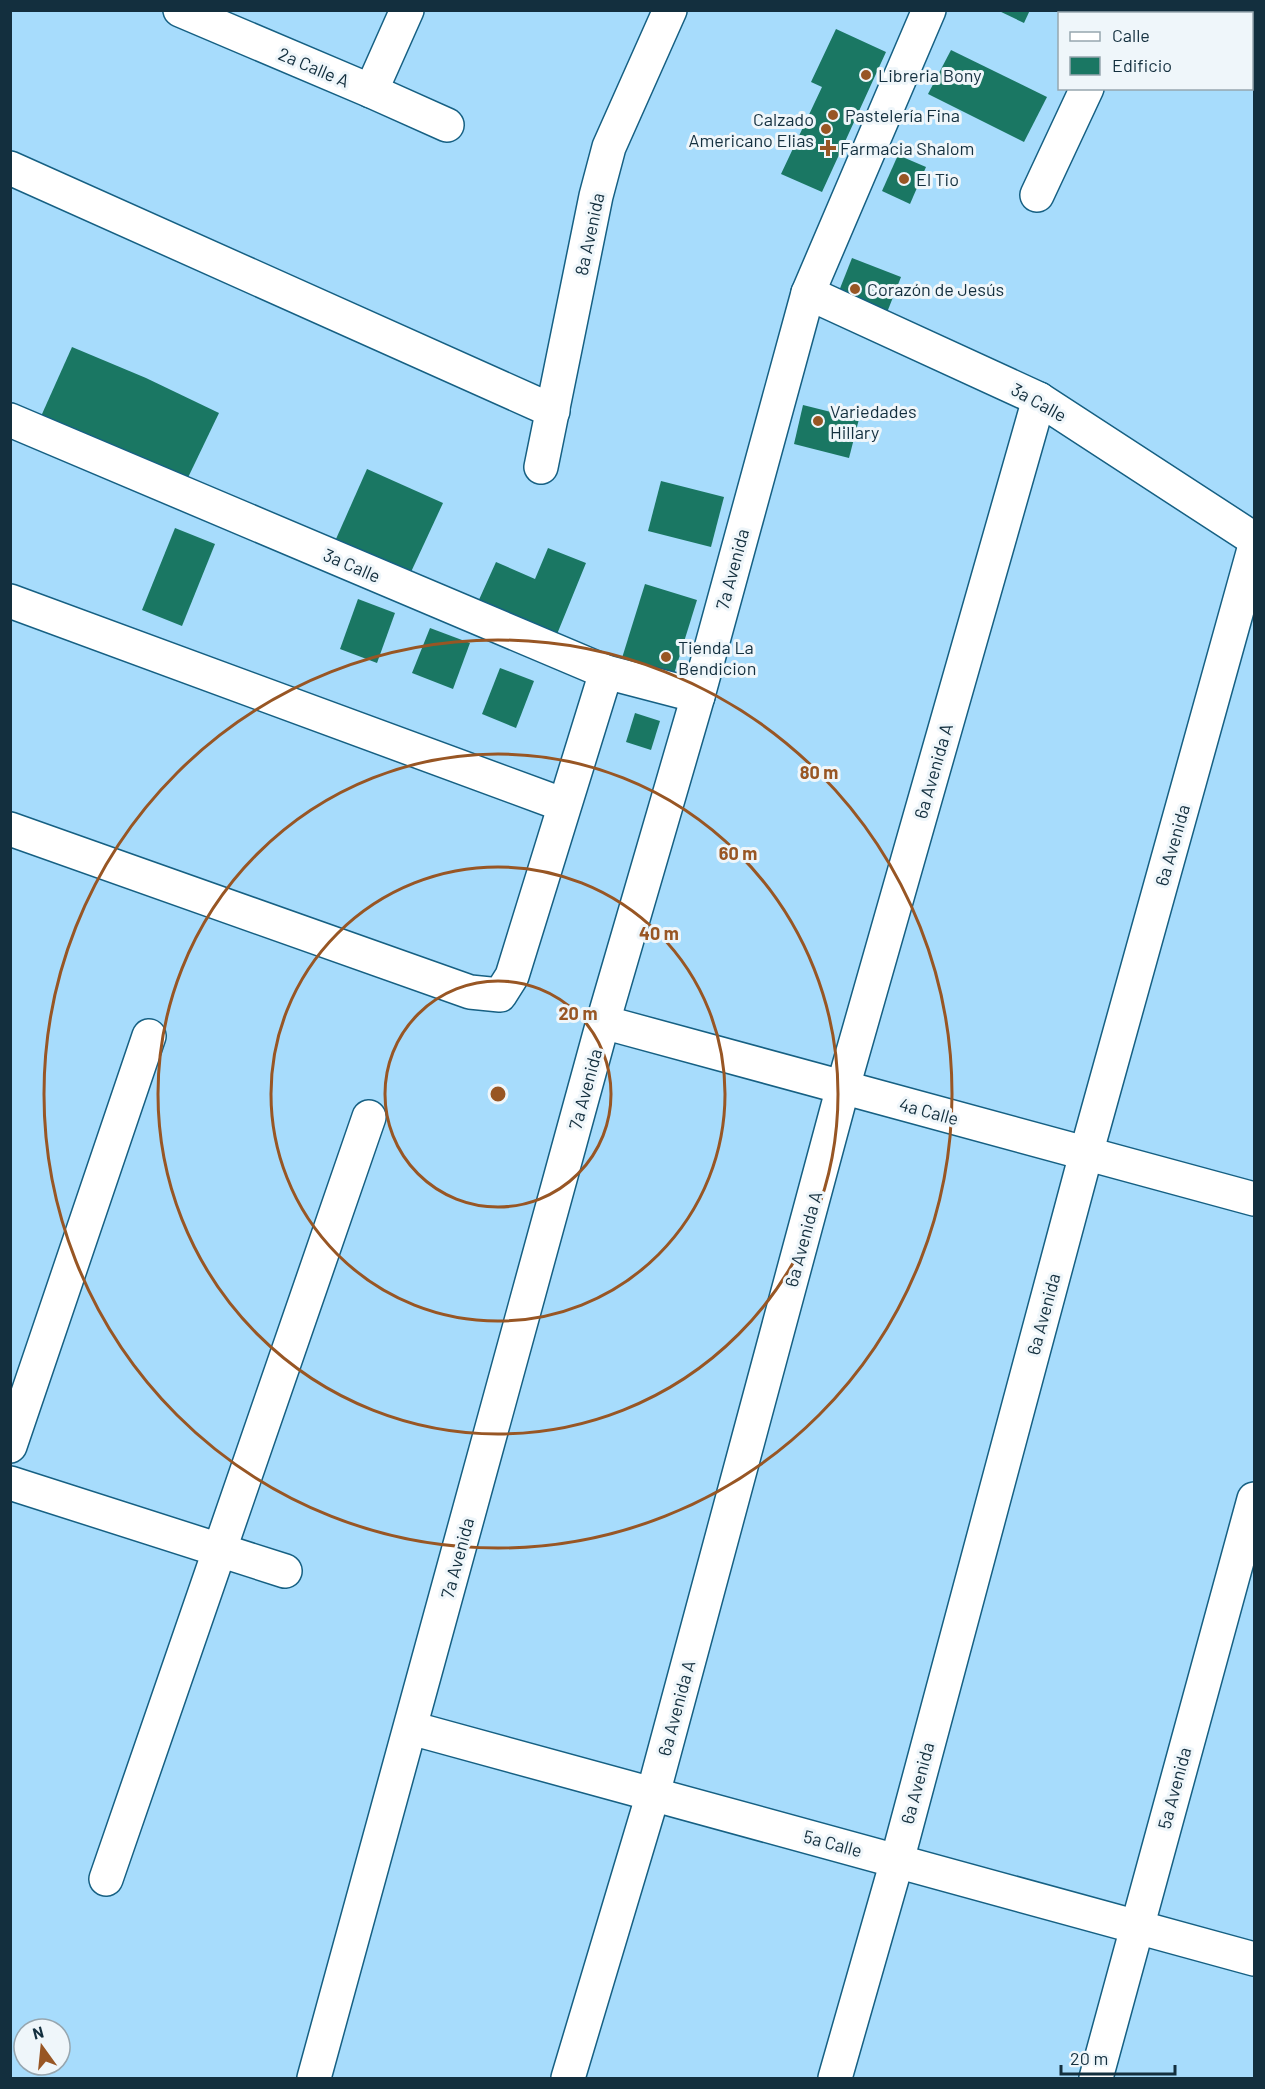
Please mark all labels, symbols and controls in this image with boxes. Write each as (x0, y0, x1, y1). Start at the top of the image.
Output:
legend (1058, 12, 1253, 90)
text: Calle (1112, 24, 1150, 46)
street label: 2a Calle A (275, 42, 353, 92)
text: Edificio (1112, 54, 1172, 76)
place label: Libreria Bony (878, 64, 982, 86)
marker: Libreria Bony (859, 68, 873, 82)
place label: Pastelería Fina (845, 104, 960, 126)
place label: Calzado Americano Elias (689, 108, 814, 151)
marker: Pastelería Fina (826, 108, 840, 122)
marker: Calzado Americano Elias (819, 122, 833, 136)
place label: Farmacia Shalom (840, 137, 974, 159)
marker: Farmacia Shalom (821, 141, 835, 155)
place label: El Tio (916, 168, 959, 190)
marker: El Tio (897, 172, 911, 186)
street label: 8a Avenida (570, 191, 608, 277)
place label: Corazón de Jesús (867, 278, 1004, 300)
marker: Corazón de Jesús (848, 282, 862, 296)
street label: 3a Calle (1007, 378, 1071, 426)
place label: Variedades Hillary (830, 400, 917, 443)
marker: Variedades Hillary (811, 414, 825, 428)
street label: 7a Avenida (711, 526, 753, 612)
street label: 3a Calle (320, 543, 384, 587)
place label: Tienda La Bendicion (678, 636, 756, 679)
marker: Tienda La Bendicion (659, 650, 673, 664)
street label: 6a Avenida A (909, 721, 957, 821)
text: 80 m (800, 761, 838, 783)
street label: 6a Avenida (1150, 802, 1194, 888)
text: 60 m (719, 842, 757, 864)
text: 40 m (639, 922, 679, 944)
text: 20 m (559, 1002, 597, 1024)
street label: 7a Avenida (564, 1046, 606, 1132)
centre of rings (488, 1084, 508, 1104)
street label: 4a Calle (897, 1093, 961, 1129)
street label: 6a Avenida A (780, 1189, 826, 1289)
street label: 6a Avenida (1022, 1271, 1064, 1357)
street label: 7a Avenida (436, 1515, 478, 1601)
street label: 6a Avenida A (653, 1658, 699, 1758)
street label: 6a Avenida (896, 1740, 938, 1826)
street label: 5a Avenida (1153, 1745, 1195, 1831)
street label: 5a Calle (801, 1825, 865, 1861)
north arrow (12, 2017, 72, 2077)
text: N (30, 2021, 46, 2043)
scale bar (1061, 2038, 1175, 2076)
text: 20 m (1070, 2047, 1108, 2069)

